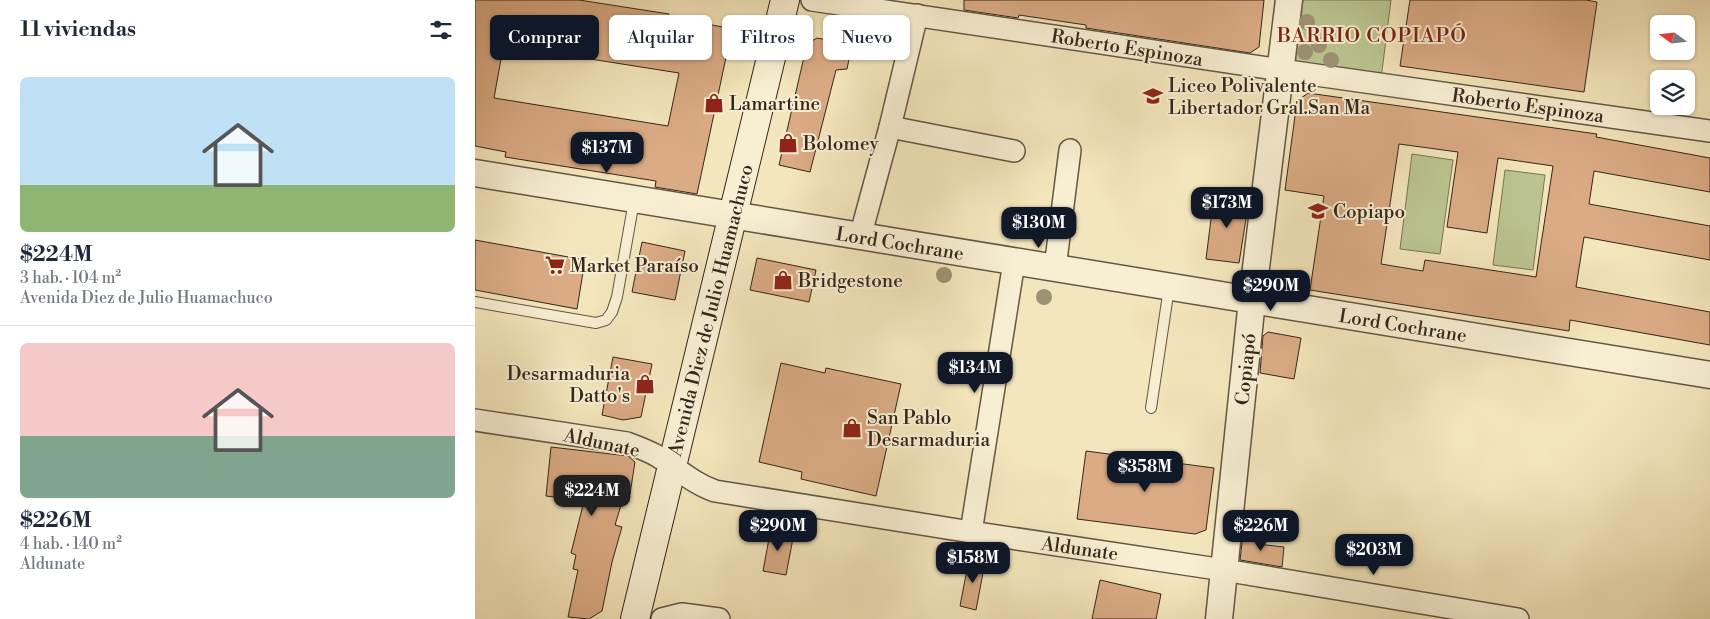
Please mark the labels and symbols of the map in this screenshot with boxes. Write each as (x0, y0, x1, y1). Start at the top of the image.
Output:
north arrow (1650, 15, 1695, 60)
district label: BARRIO COPIAPÓ (1276, 23, 1467, 49)
street label: Roberto Espinoza (1049, 24, 1205, 72)
place label: Liceo Polivalente Libertador Gral.San Ma (1168, 74, 1370, 120)
street label: Roberto Espinoza (1450, 83, 1606, 129)
school or university icon: Liceo Polivalente Libertador Gral.San Ma (1142, 85, 1164, 107)
shop icon: Lamartine (703, 92, 725, 114)
place label: Lamartine (729, 92, 820, 116)
pin: $137M (572, 132, 642, 174)
shop icon: Bolomey (777, 132, 799, 154)
place label: Bolomey (802, 132, 880, 156)
street label: Avenida Diez de Julio Huamachuco (663, 162, 759, 460)
pin: $173M (1192, 186, 1262, 229)
school or university icon: Copiapo (1307, 200, 1329, 222)
place label: Copiapo (1333, 200, 1405, 224)
pin: $130M (1004, 206, 1074, 249)
street label: Lord Cochrane (834, 222, 966, 266)
supermarket icon: Market Paraíso (544, 254, 566, 276)
place label: Market Paraíso (570, 254, 699, 278)
shop icon: Bridgestone (772, 269, 794, 291)
place label: Bridgestone (797, 269, 903, 293)
pin: $290M (1236, 270, 1306, 312)
street label: Lord Cochrane (1337, 304, 1469, 348)
street label: Copiapó (1230, 332, 1262, 406)
pin: $134M (940, 352, 1010, 394)
place label: Desarmaduria Datto's (507, 362, 630, 408)
shop icon: Desarmaduria Datto's (634, 373, 656, 395)
place label: San Pablo Desarmaduria (867, 406, 991, 452)
shop icon: San Pablo Desarmaduria (841, 417, 863, 439)
street label: Aldunate (560, 423, 642, 463)
pin: $358M (1110, 450, 1180, 493)
pin: $224M (557, 474, 627, 517)
pin: $290M (743, 510, 813, 552)
pin: $226M (1226, 510, 1296, 552)
street label: Aldunate (1039, 532, 1120, 566)
pin: $203M (1339, 534, 1409, 576)
pin: $158M (938, 542, 1008, 584)

